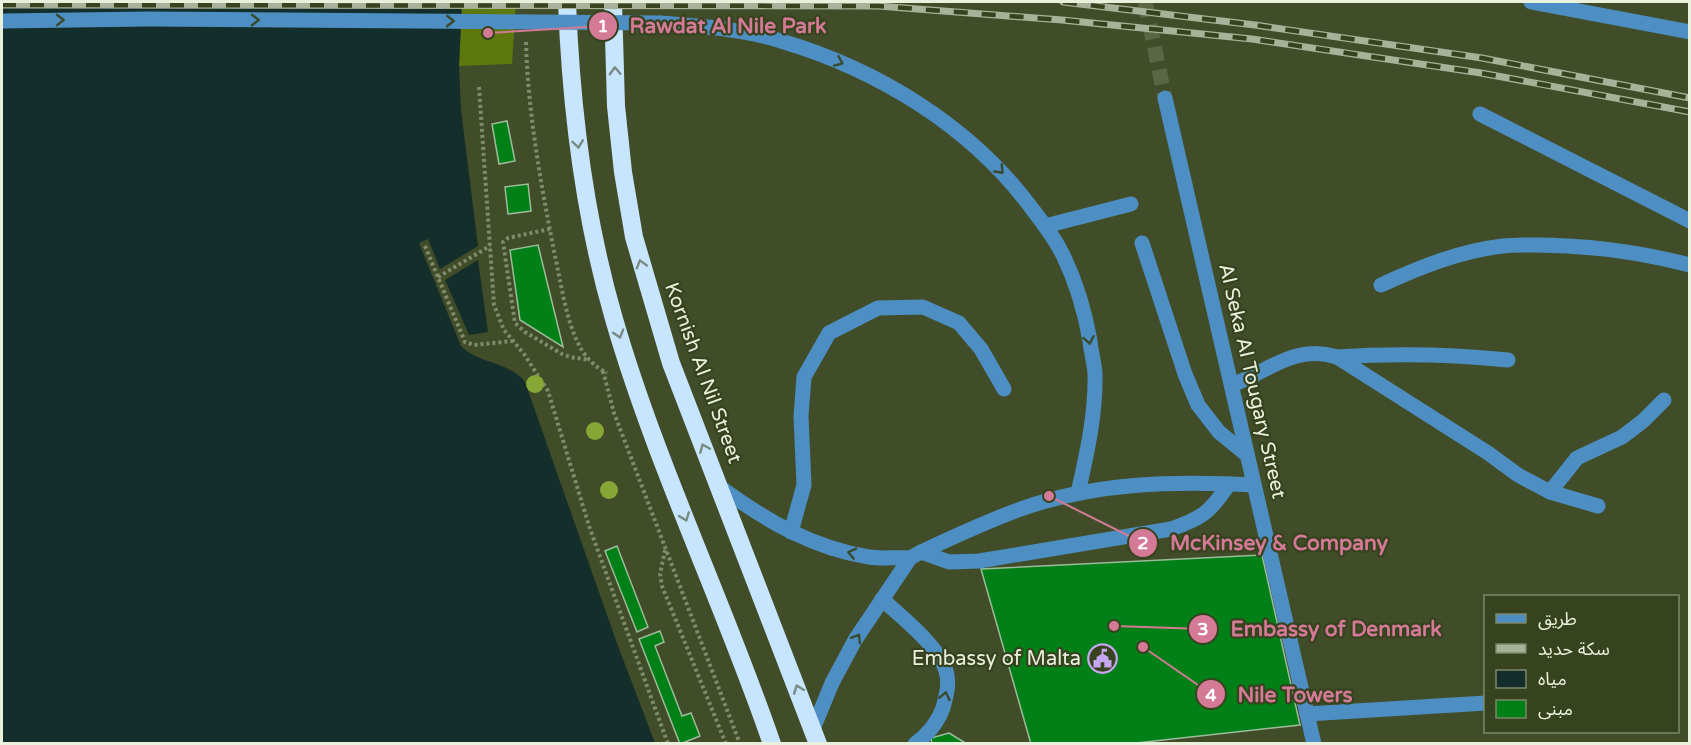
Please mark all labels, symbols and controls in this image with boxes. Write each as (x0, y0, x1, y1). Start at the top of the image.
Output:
callout: Rawdat Al Nile Park (588, 7, 839, 46)
one-way arrow (55, 14, 64, 27)
one-way arrow (250, 14, 259, 26)
text: Rawdat Al Nile Park (630, 14, 827, 39)
one-way arrow (445, 15, 454, 27)
text: 1 (597, 15, 609, 37)
one-way arrow (833, 55, 844, 67)
one-way arrow (608, 67, 621, 76)
one-way arrow (571, 139, 583, 148)
one-way arrow (992, 163, 1003, 174)
one-way arrow (636, 259, 649, 269)
street label: Al Seka Al Tougary Street (1213, 261, 1291, 501)
street label: Kornish Al Nil Street (659, 279, 747, 467)
one-way arrow (611, 328, 624, 339)
one-way arrow (1083, 335, 1095, 344)
one-way arrow (699, 444, 711, 455)
one-way arrow (678, 511, 690, 522)
callout: McKinsey & Company (1128, 524, 1400, 563)
text: McKinsey & Company (1170, 531, 1389, 556)
text: 2 (1137, 532, 1149, 554)
one-way arrow (847, 547, 857, 560)
legend (1484, 595, 1679, 733)
text: طريق (1538, 608, 1577, 630)
callout: Embassy of Denmark (1188, 610, 1454, 649)
text: Embassy of Denmark (1230, 617, 1442, 642)
text: 3 (1197, 618, 1209, 640)
one-way arrow (849, 634, 861, 644)
text: سكة حديد (1538, 638, 1610, 660)
public building icon: Embassy of Malta (1086, 643, 1118, 675)
place label: Embassy of Malta (912, 647, 1081, 671)
text: مياه (1538, 668, 1567, 690)
callout: Nile Towers (1196, 675, 1365, 714)
text: Nile Towers (1237, 683, 1353, 708)
one-way arrow (793, 684, 805, 695)
text: 4 (1205, 684, 1217, 706)
one-way arrow (938, 691, 951, 701)
text: مبنى (1538, 698, 1573, 720)

